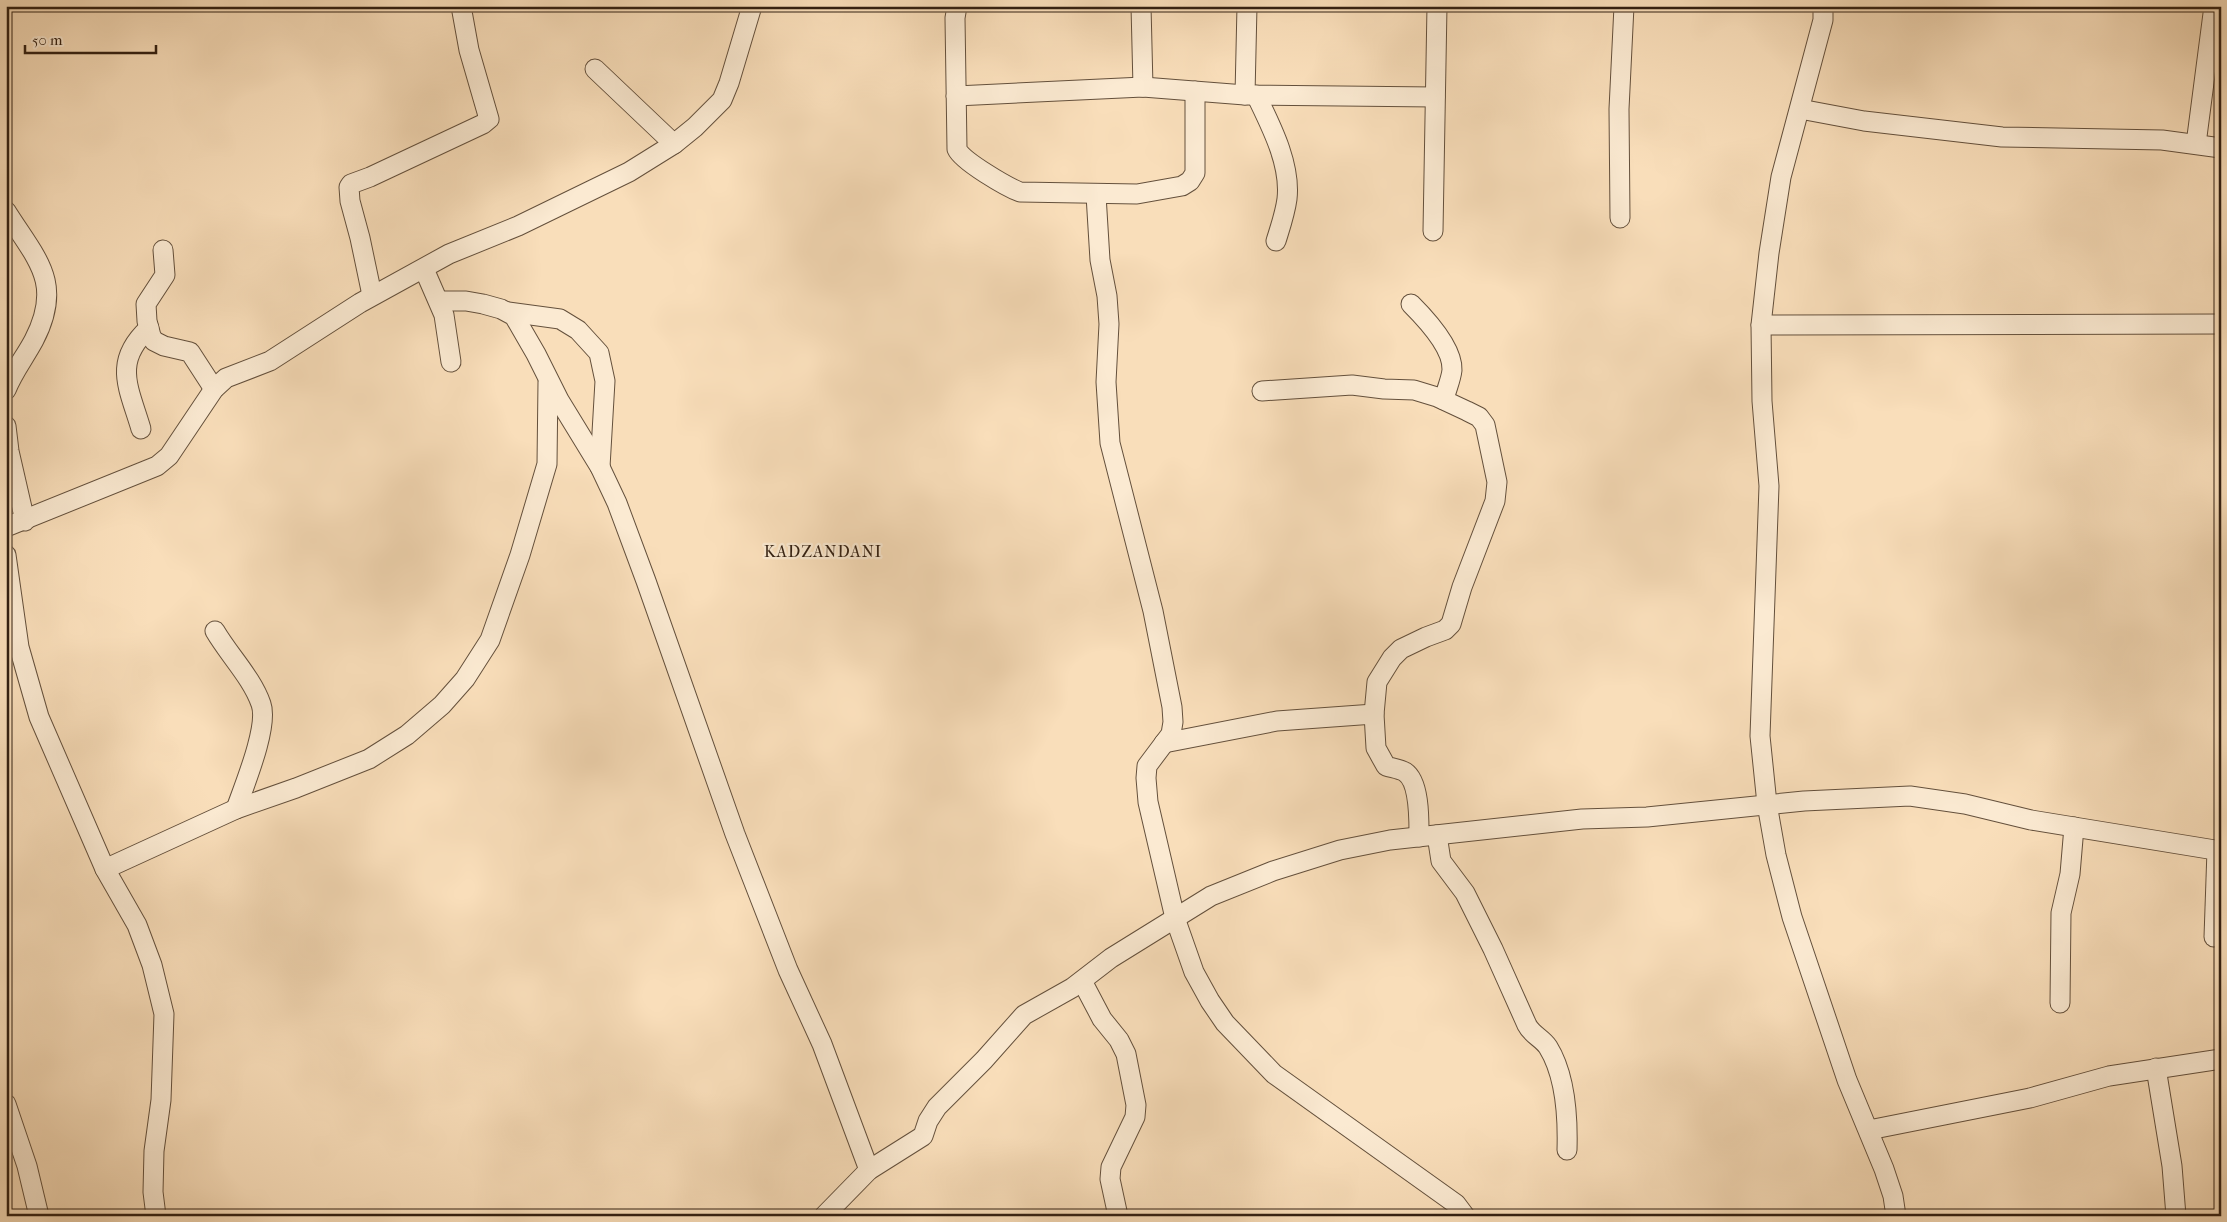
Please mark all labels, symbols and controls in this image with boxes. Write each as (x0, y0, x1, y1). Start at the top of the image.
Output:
scale bar (25, 22, 156, 54)
text: 50 m (32, 31, 63, 49)
district label: KADZANDANI (764, 542, 882, 561)

